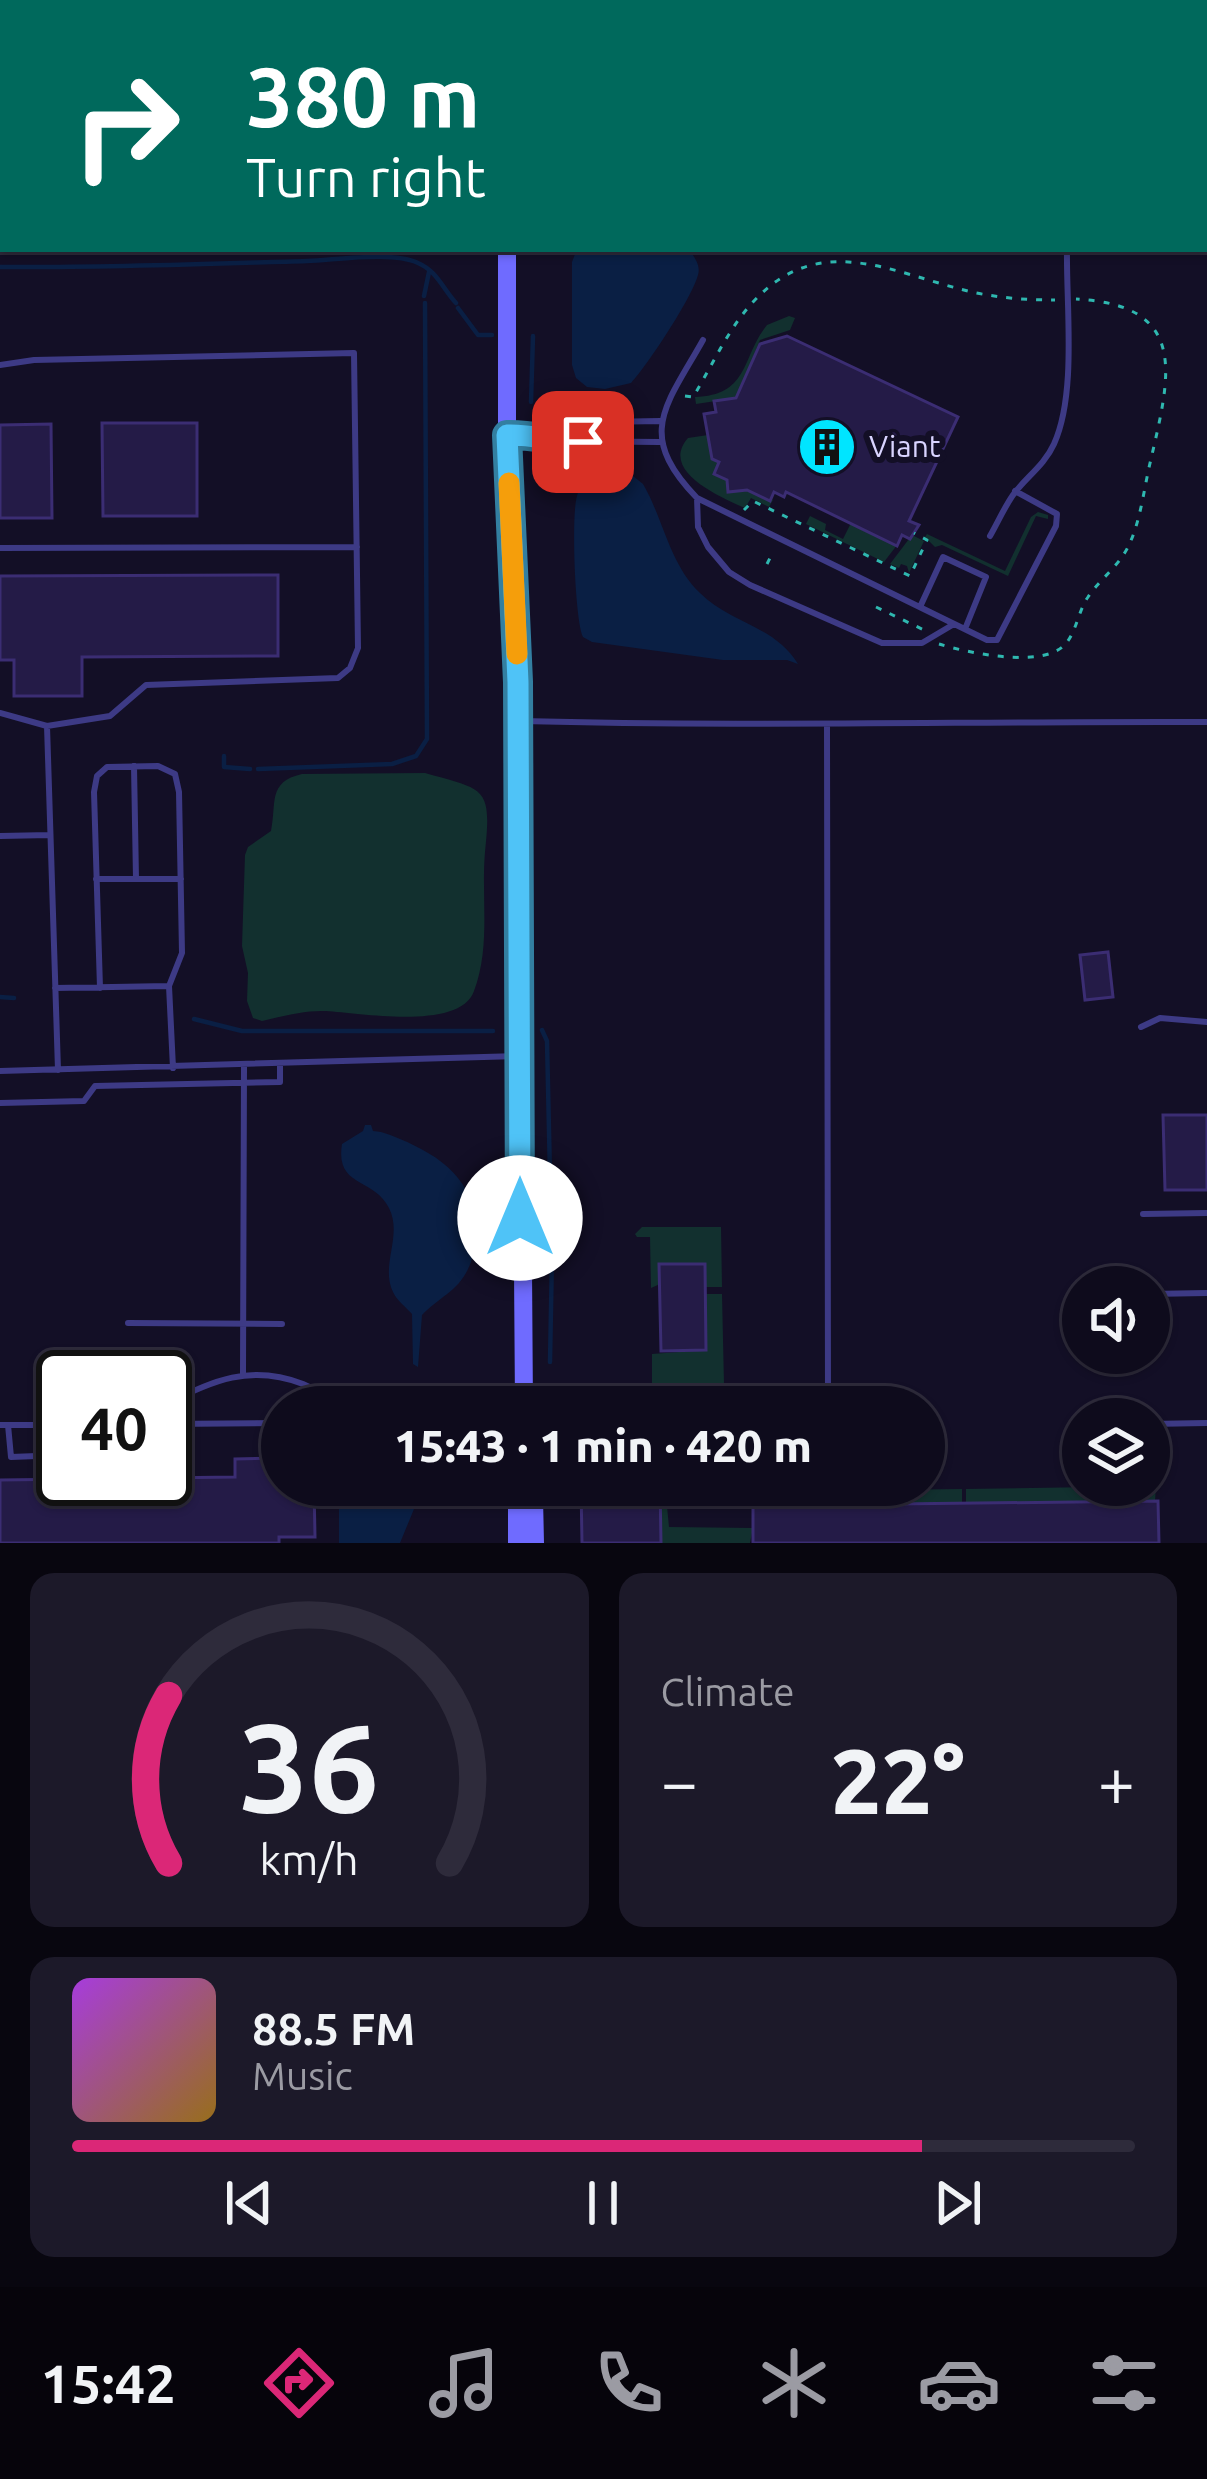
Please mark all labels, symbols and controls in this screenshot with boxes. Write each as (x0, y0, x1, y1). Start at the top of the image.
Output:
icon: right (48, 48, 204, 204)
text: 380 m (246, 49, 480, 143)
text: Turn right (246, 147, 486, 207)
pin (532, 391, 634, 493)
icon: arrive (550, 409, 616, 475)
building icon: Viant (796, 416, 858, 478)
place label: Viant (869, 429, 941, 463)
position arrow (457, 1155, 583, 1281)
map controls (1062, 1266, 1170, 1506)
button: sound (1062, 1266, 1170, 1374)
speed limit sign: 40 (36, 1350, 192, 1506)
button: layers (1062, 1398, 1170, 1506)
text: 15:43 · 1 min · 420 m (394, 1420, 812, 1471)
text: Climate (661, 1670, 795, 1713)
text: 36 (239, 1696, 380, 1836)
text: 22° (831, 1730, 965, 1831)
text: − (661, 1744, 698, 1818)
text: + (1098, 1744, 1135, 1818)
text: km/h (260, 1835, 359, 1883)
text: 88.5 FM (252, 2003, 415, 2054)
text: Music (252, 2054, 353, 2097)
icon: previous (216, 2170, 282, 2236)
icon: pause (570, 2170, 636, 2236)
icon: next (925, 2170, 991, 2236)
icon: directions (257, 2341, 341, 2425)
icon: music (422, 2341, 506, 2425)
icon: phone (587, 2341, 671, 2425)
icon: climate (752, 2341, 836, 2425)
icon: car (917, 2341, 1001, 2425)
icon: filters (1082, 2341, 1166, 2425)
text: 15:42 (41, 2353, 176, 2413)

